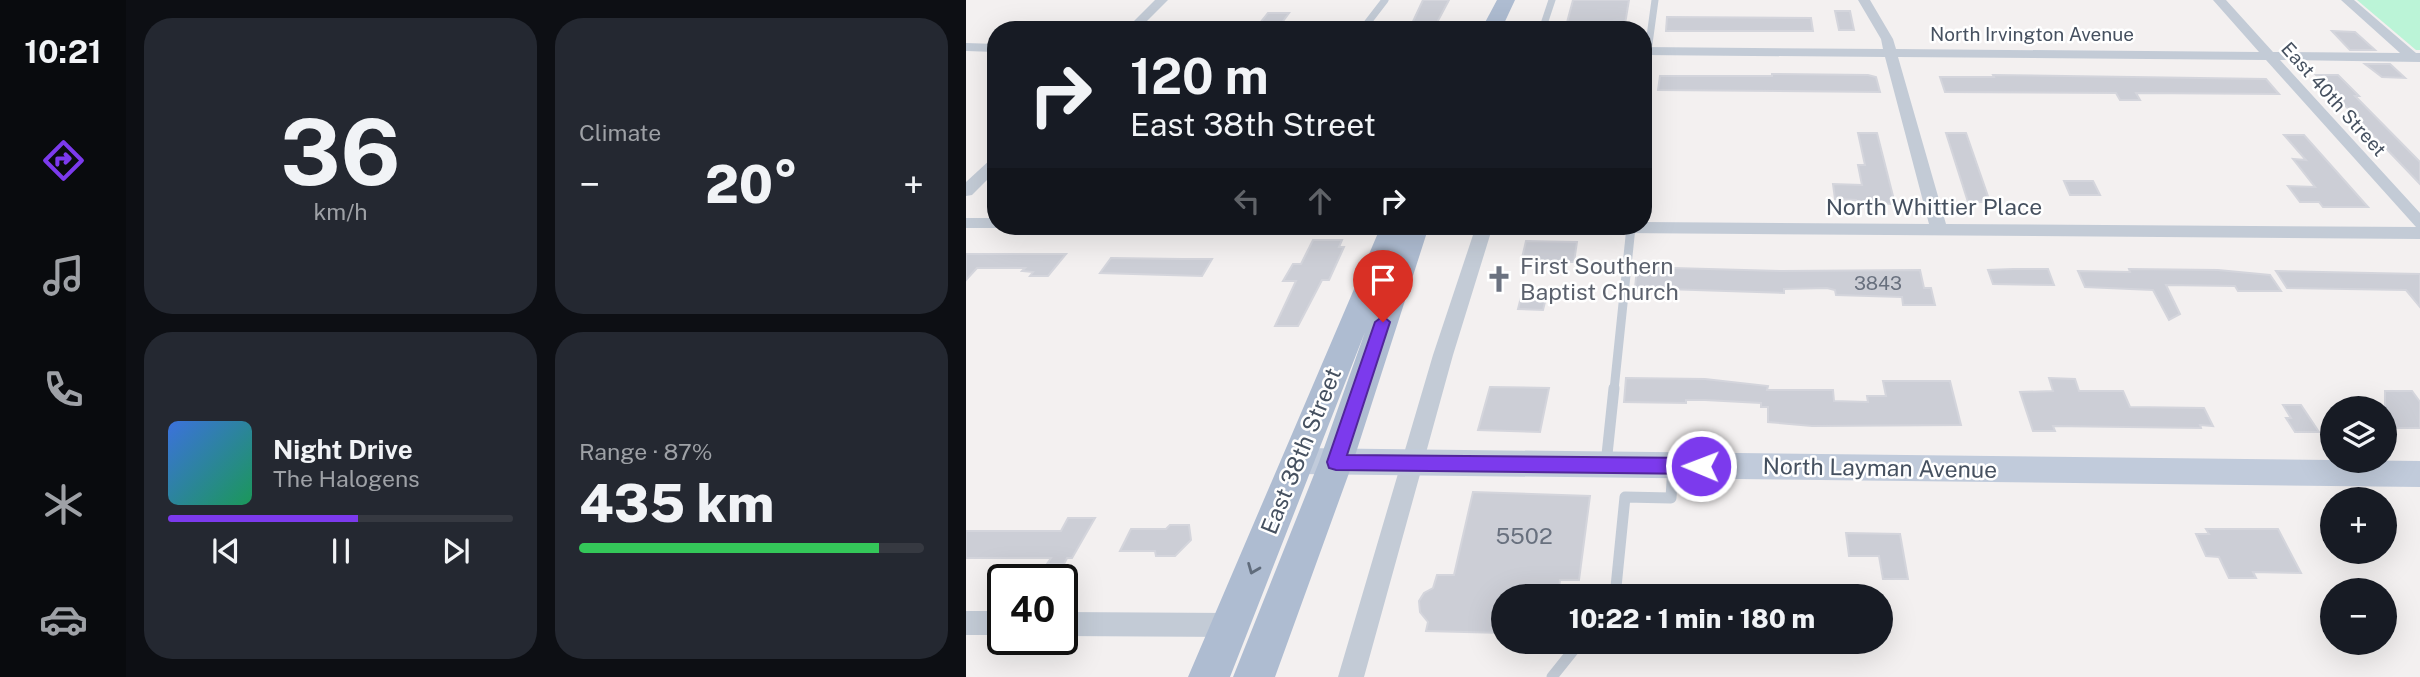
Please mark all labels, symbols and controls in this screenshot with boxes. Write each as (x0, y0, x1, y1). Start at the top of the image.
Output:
street label: North Irvington Avenue (1930, 23, 2134, 45)
text: 10:21 (24, 33, 102, 70)
street label: East 40th Street (2277, 38, 2391, 160)
text: 120 m (1130, 47, 1269, 105)
icon: right (1015, 49, 1106, 140)
text: 36 (280, 99, 401, 205)
text: East 38th Street (1130, 106, 1376, 143)
text: Climate (579, 119, 661, 146)
icon: directions (39, 136, 88, 185)
text: 20° (705, 154, 798, 215)
text: − (579, 162, 600, 207)
text: + (903, 162, 924, 207)
icon: left (1228, 182, 1266, 220)
icon: ahead (1301, 182, 1339, 220)
icon: right (1374, 182, 1412, 220)
street label: North Whittier Place (1826, 193, 2042, 220)
text: km/h (313, 198, 368, 225)
pin (1353, 250, 1413, 322)
icon: music (39, 251, 88, 300)
place label: First Southern Baptist Church (1520, 252, 1679, 305)
icon: arrive (1364, 261, 1402, 299)
church icon: First Southern Baptist Church (1484, 264, 1514, 294)
house number: 3843 (1854, 272, 1902, 294)
street label: East 38th Street (1255, 364, 1346, 538)
icon: phone (39, 365, 88, 414)
map controls (2320, 396, 2397, 655)
button: layers (2320, 396, 2397, 473)
position arrow (1664, 429, 1738, 503)
text: Night Drive (273, 434, 413, 465)
text: Range · 87% (579, 438, 713, 465)
street label: North Layman Avenue (1762, 452, 1998, 483)
text: The Halogens (273, 465, 420, 492)
text: 435 km (579, 473, 774, 534)
icon: climate (39, 480, 88, 529)
button: + (2320, 487, 2397, 564)
house number: 5502 (1495, 522, 1553, 549)
icon: previous (207, 532, 245, 570)
icon: pause (322, 532, 360, 570)
icon: next (437, 532, 475, 570)
one-way arrow (1247, 562, 1261, 575)
speed limit sign: 40 (987, 564, 1078, 655)
button: − (2320, 578, 2397, 655)
icon: car (39, 595, 88, 644)
text: 10:22 · 1 min · 180 m (1569, 603, 1815, 634)

